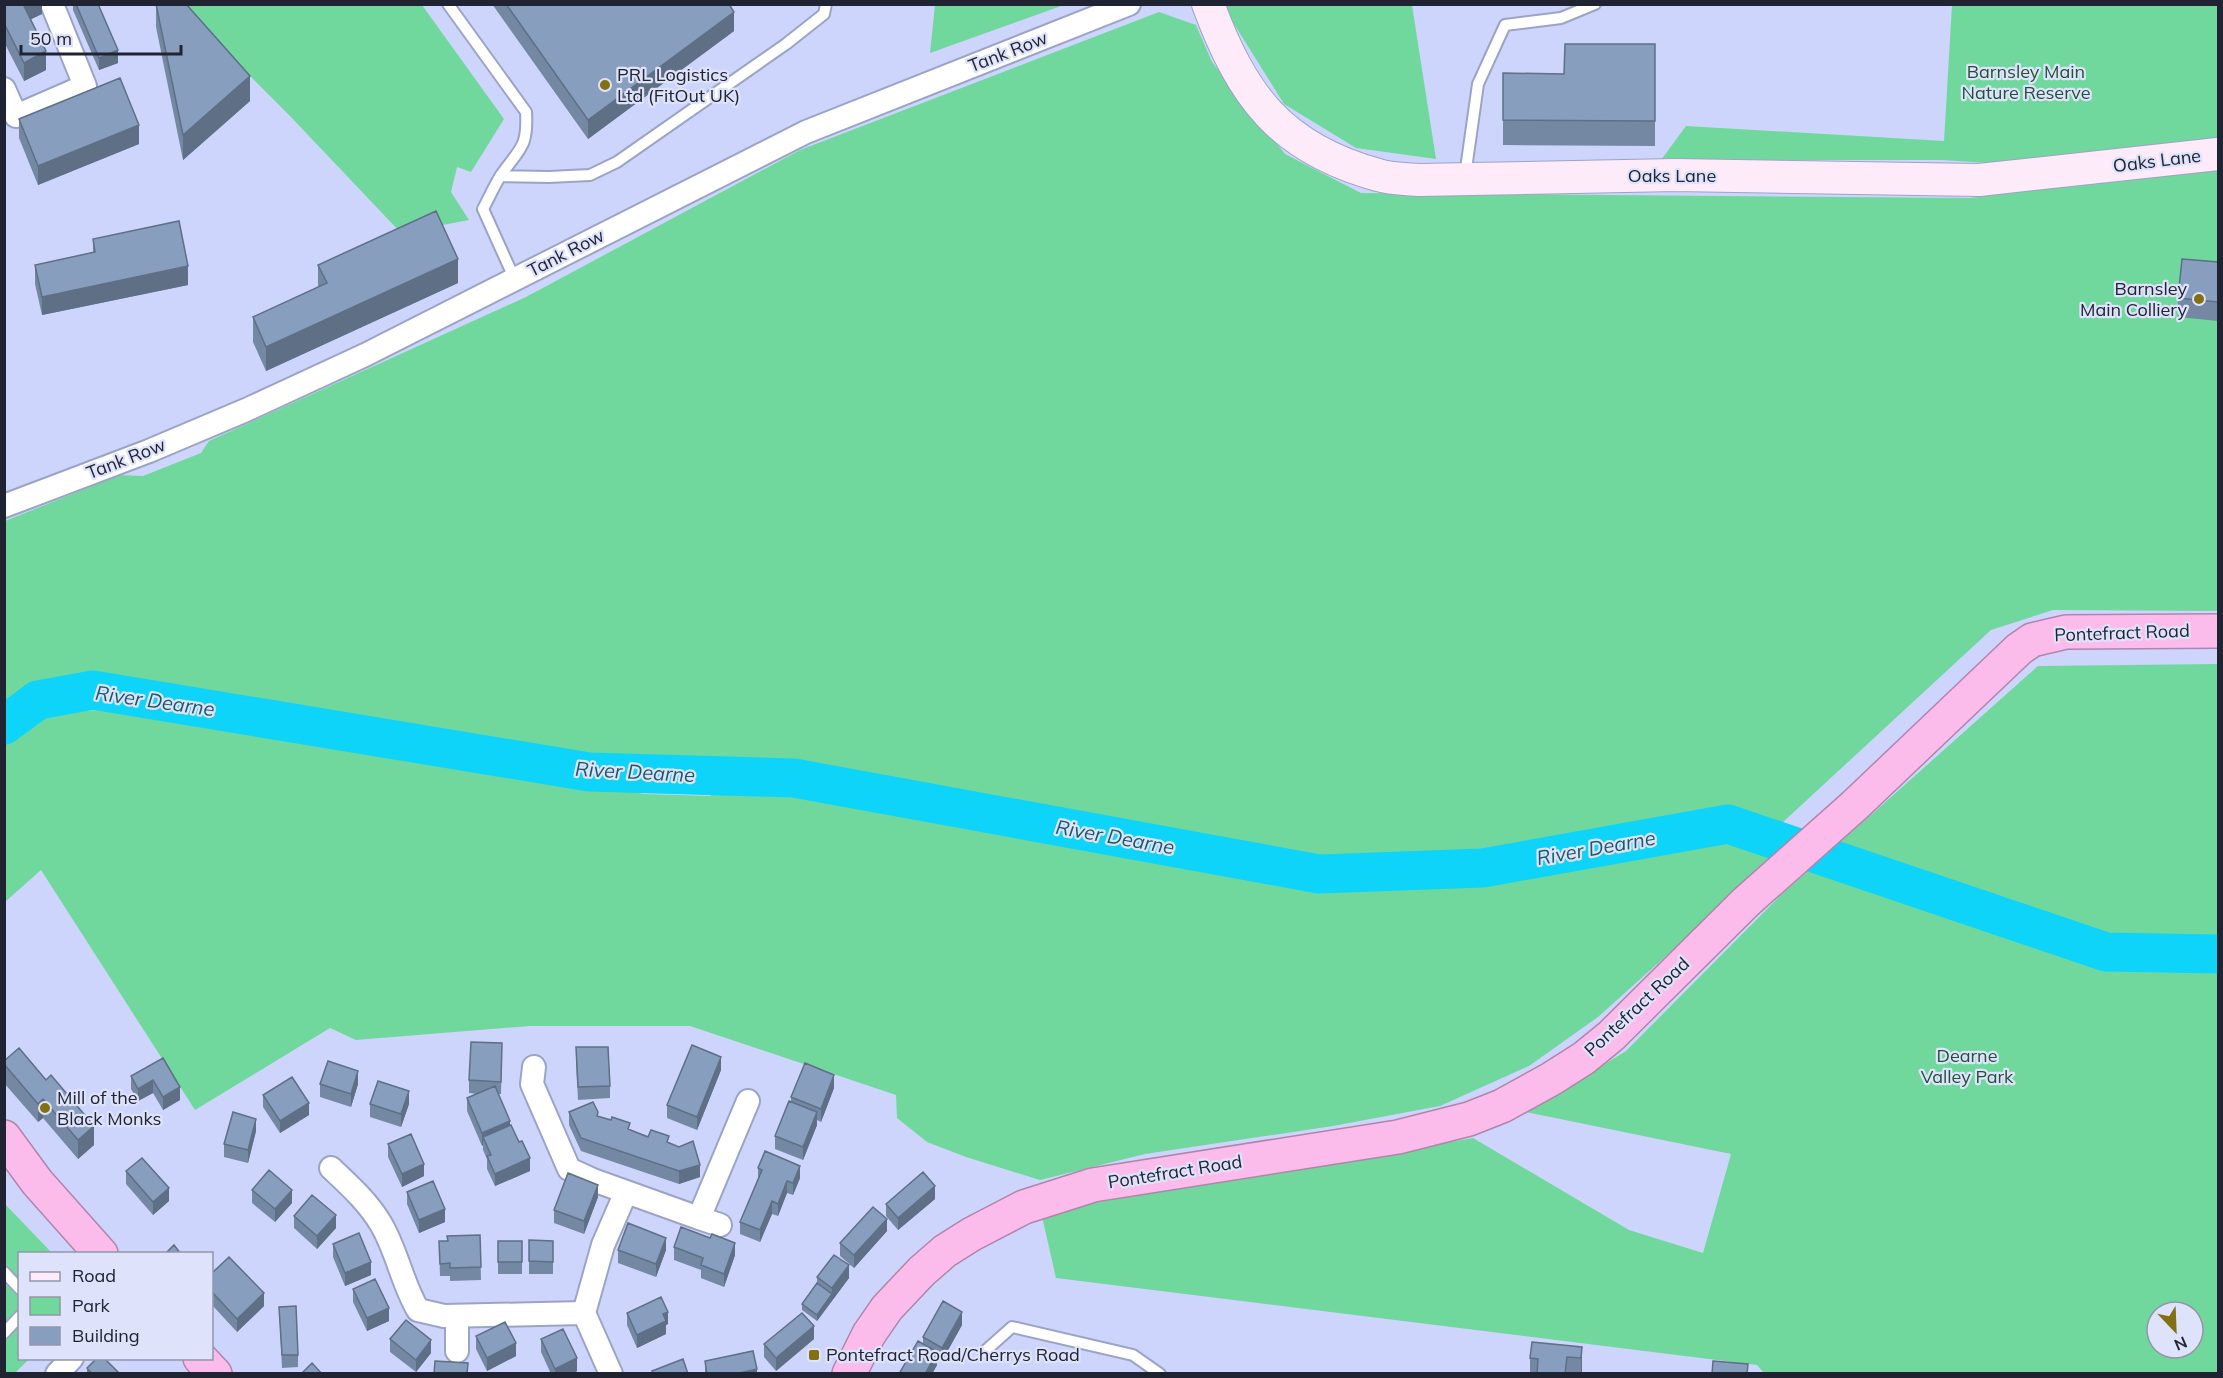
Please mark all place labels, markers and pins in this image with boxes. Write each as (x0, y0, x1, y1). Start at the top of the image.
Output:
place label: PRL Logistics Ltd (FitOut UK) (617, 63, 740, 107)
marker: PRL Logistics Ltd (FitOut UK) (598, 78, 612, 92)
place label: Barnsley Main Colliery (2080, 277, 2187, 321)
marker: Barnsley Main Colliery (2192, 292, 2206, 306)
place label: Mill of the Black Monks (57, 1086, 162, 1130)
marker: Mill of the Black Monks (38, 1101, 52, 1115)
place label: Pontefract Road/Cherrys Road (826, 1343, 1080, 1366)
marker: Pontefract Road/Cherrys Road (807, 1348, 821, 1362)

